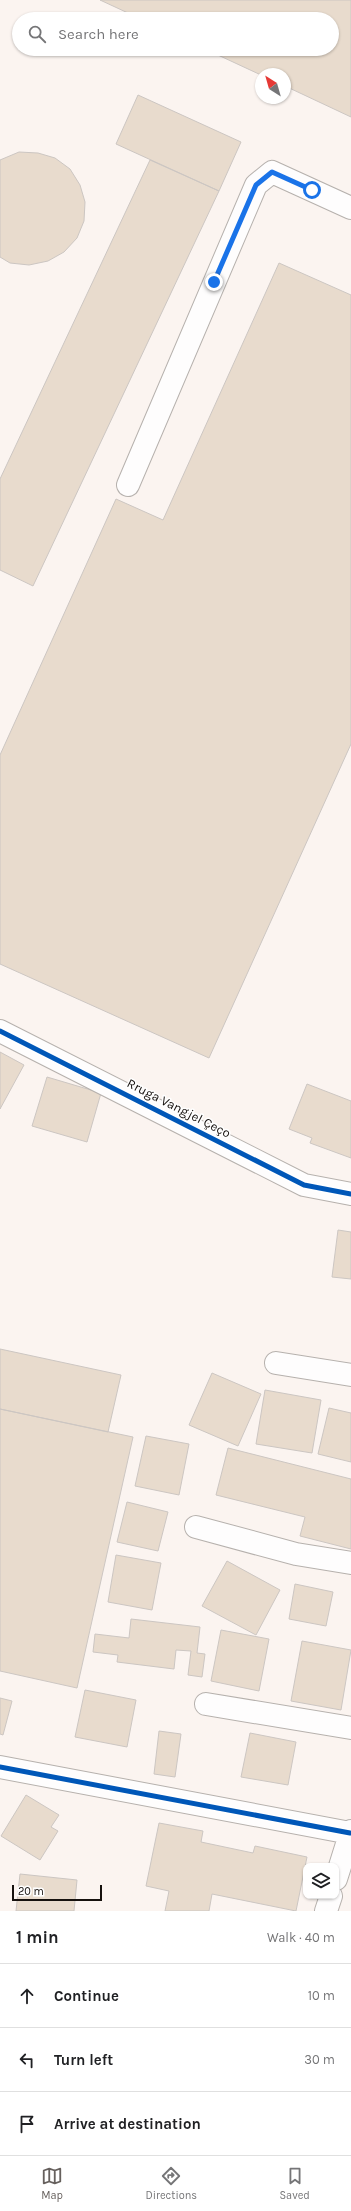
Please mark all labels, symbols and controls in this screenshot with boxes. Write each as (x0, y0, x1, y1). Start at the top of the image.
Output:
search box (12, 12, 339, 56)
icon: search (26, 23, 48, 45)
text: Search here (58, 25, 139, 43)
north arrow (255, 68, 291, 104)
route start (303, 181, 321, 199)
route end (205, 273, 223, 291)
street label: Rruga Vangjel Çeço (125, 1075, 233, 1141)
map controls (303, 1863, 339, 1899)
button: layers (303, 1863, 339, 1899)
scale bar (12, 1883, 102, 1902)
text: 20 m (18, 1885, 44, 1898)
text: 1 min (16, 1927, 59, 1947)
text: Walk · 40 m (267, 1930, 335, 1945)
icon: ahead (16, 1985, 38, 2007)
text: Continue (54, 1987, 119, 2005)
text: 10 m (308, 1988, 335, 2003)
icon: left (16, 2049, 38, 2071)
text: Turn left (54, 2051, 113, 2069)
text: 30 m (304, 2052, 335, 2067)
icon: arrive (16, 2113, 38, 2135)
text: Arrive at destination (54, 2115, 201, 2133)
tab: Map (41, 2165, 63, 2202)
tab: Directions (145, 2165, 197, 2202)
tab: Saved (279, 2165, 310, 2202)

